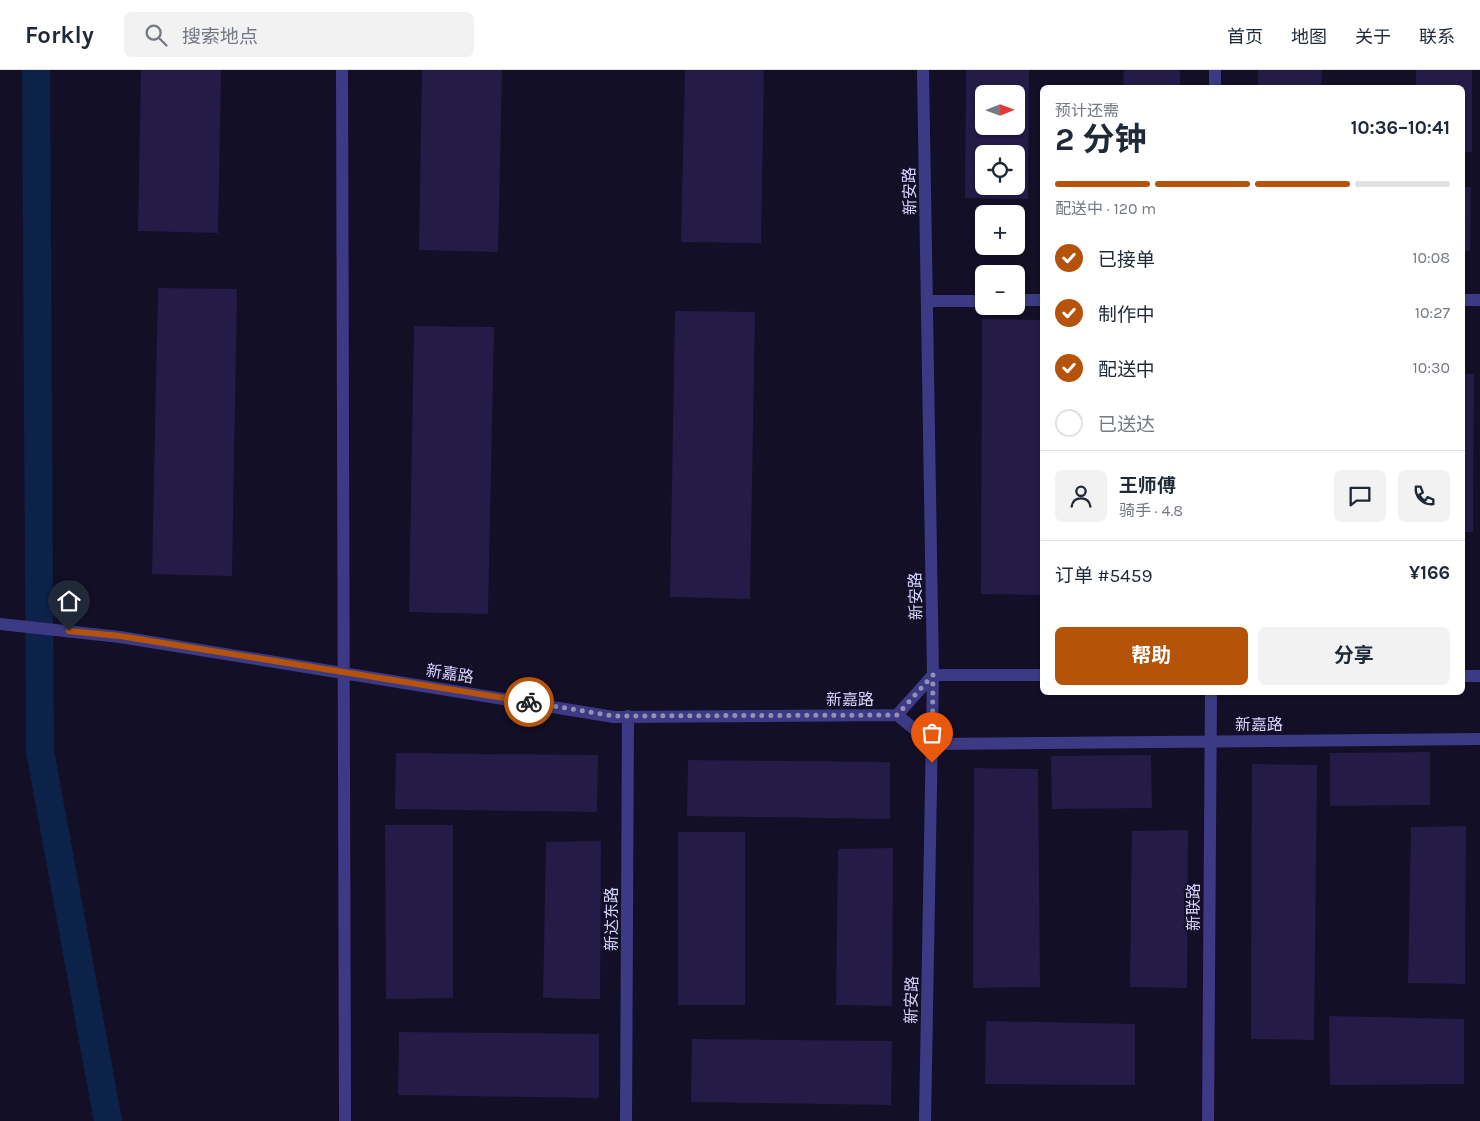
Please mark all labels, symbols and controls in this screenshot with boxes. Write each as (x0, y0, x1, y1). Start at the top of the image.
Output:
search box (124, 12, 474, 57)
text: Forkly (25, 21, 94, 49)
icon: search (142, 21, 170, 49)
text: 搜索地点 (182, 26, 258, 48)
text: 首页 (1227, 26, 1263, 48)
text: 地图 (1291, 26, 1327, 48)
text: 关于 (1355, 26, 1391, 48)
text: 联系 (1419, 26, 1455, 48)
north arrow (975, 85, 1025, 135)
map controls (975, 85, 1025, 315)
text: 预计还需 (1055, 101, 1119, 120)
text: 10:36–10:41 (1351, 117, 1450, 139)
text: 2 分钟 (1055, 121, 1146, 158)
button: locate (975, 145, 1025, 195)
street label: 新安路 (900, 167, 919, 215)
text: 配送中 · 120 m (1055, 199, 1156, 218)
button: + (975, 205, 1025, 255)
icon: check (1055, 244, 1083, 272)
text: 10:08 (1412, 248, 1450, 267)
text: 已接单 (1098, 249, 1155, 271)
button: − (975, 265, 1025, 315)
icon: check (1055, 299, 1083, 327)
text: 10:27 (1415, 303, 1450, 322)
text: 制作中 (1098, 304, 1155, 326)
icon: check (1055, 354, 1083, 382)
text: 10:30 (1413, 358, 1450, 377)
text: 配送中 (1098, 359, 1155, 381)
text: 已送达 (1098, 414, 1155, 436)
button: person (1055, 470, 1107, 522)
button: chat (1334, 470, 1386, 522)
button: phone (1398, 470, 1450, 522)
text: 王师傅 (1119, 475, 1176, 497)
text: 骑手 · 4.8 (1119, 501, 1183, 520)
text: ¥166 (1409, 562, 1450, 584)
text: 订单 #5459 (1055, 565, 1152, 587)
street label: 新安路 (906, 572, 925, 620)
pin (48, 580, 90, 631)
icon: home (55, 587, 83, 615)
button: 帮助 (1055, 627, 1248, 685)
button: 分享 (1258, 627, 1450, 685)
street label: 新嘉路 (425, 660, 475, 687)
courier (504, 677, 554, 727)
icon: bike (515, 688, 543, 716)
street label: 新嘉路 (826, 690, 874, 709)
pin (911, 712, 953, 763)
street label: 新嘉路 (1235, 715, 1283, 734)
icon: bag (918, 719, 946, 747)
street label: 新联路 (1184, 883, 1203, 931)
street label: 新达东路 (602, 887, 621, 951)
street label: 新安路 (902, 976, 921, 1024)

